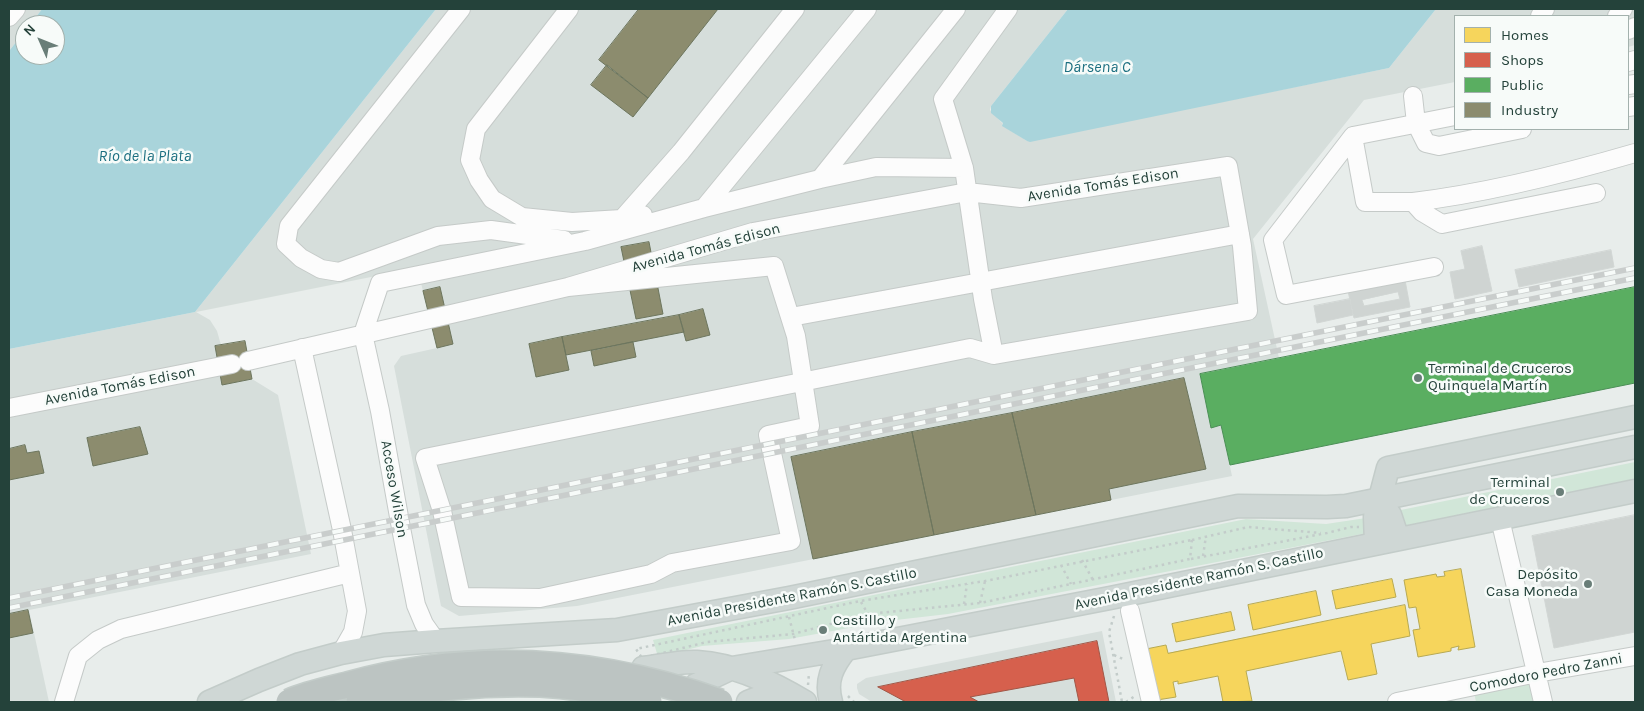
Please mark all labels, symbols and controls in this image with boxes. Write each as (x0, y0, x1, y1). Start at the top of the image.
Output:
north arrow (15, 15, 65, 65)
legend (1454, 15, 1629, 130)
text: N (20, 20, 39, 39)
text: Homes (1501, 26, 1549, 44)
text: Shops (1501, 51, 1544, 69)
water label: Dársena C (1063, 57, 1131, 77)
text: Public (1501, 76, 1544, 94)
text: Industry (1501, 101, 1558, 119)
water label: Río de la Plata (99, 146, 191, 166)
street label: Avenida Tomás Edison (1026, 164, 1180, 206)
street label: Avenida Tomás Edison (630, 220, 782, 276)
place label: Terminal de Cruceros Quinquela Martín (1428, 360, 1572, 395)
street label: Avenida Tomás Edison (43, 363, 197, 409)
marker: Terminal de Cruceros Quinquela Martín (1412, 372, 1424, 384)
street label: Acceso Wilson (377, 439, 411, 539)
place label: Terminal de Cruceros (1469, 474, 1550, 509)
marker: Terminal de Cruceros (1554, 486, 1566, 498)
street label: Avenida Presidente Ramón S. Castillo (1073, 544, 1325, 614)
street label: Avenida Presidente Ramón S. Castillo (666, 564, 918, 630)
place label: Depósito Casa Moneda (1486, 566, 1578, 601)
marker: Depósito Casa Moneda (1582, 578, 1594, 590)
place label: Castillo y Antártida Argentina (833, 612, 967, 647)
marker: Castillo y Antártida Argentina (817, 624, 829, 636)
street label: Comodoro Pedro Zanni (1468, 649, 1624, 697)

